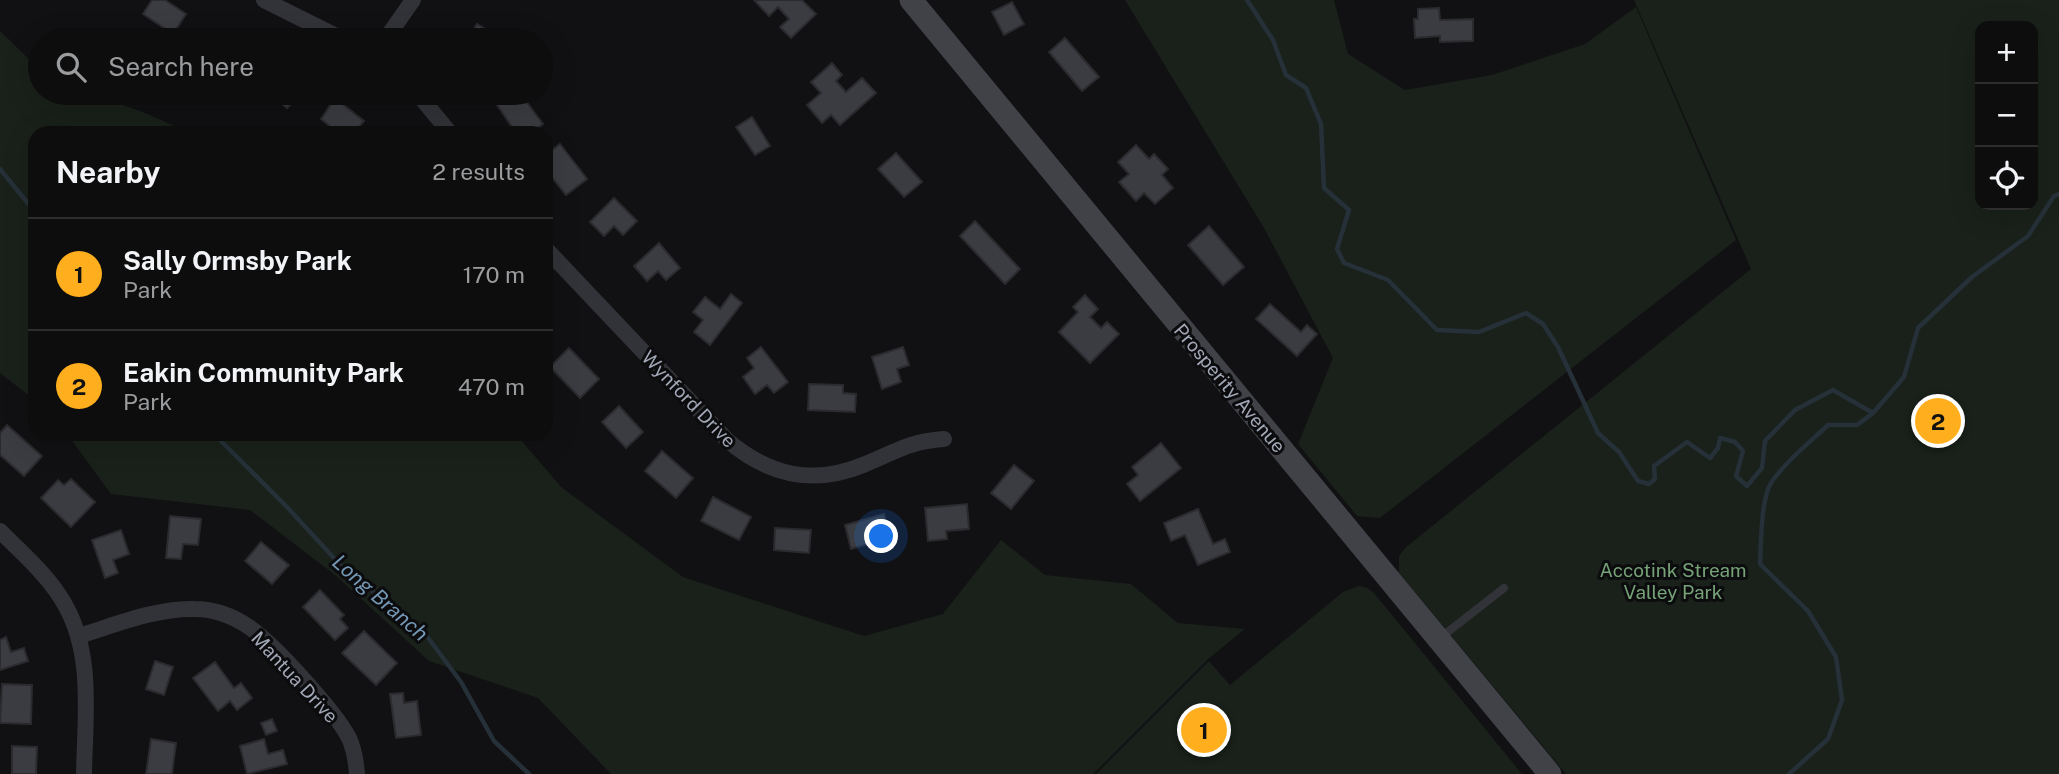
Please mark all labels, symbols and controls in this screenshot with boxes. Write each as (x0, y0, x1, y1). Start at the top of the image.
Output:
map controls (1975, 21, 2038, 210)
button: + (1975, 21, 2038, 84)
search box (28, 28, 553, 105)
icon: search (52, 48, 90, 86)
text: Search here (108, 51, 254, 82)
button: − (1975, 84, 2038, 147)
button: locate (1975, 147, 2038, 210)
text: Nearby (56, 154, 160, 190)
text: 2 results (432, 158, 525, 185)
text: Sally Ormsby Park (123, 245, 352, 276)
text: 1 (74, 261, 84, 288)
text: 170 m (463, 261, 525, 288)
text: Park (123, 276, 172, 303)
street label: Prosperity Avenue (1170, 319, 1290, 457)
street label: Wynford Drive (637, 346, 741, 452)
text: Eakin Community Park (123, 357, 404, 388)
text: 2 (72, 373, 86, 400)
text: 470 m (458, 373, 525, 400)
text: Park (123, 388, 172, 415)
pin: 2 (1915, 395, 1961, 447)
your location (864, 519, 898, 553)
water label: Long Branch (327, 549, 433, 646)
park label: Accotink Stream Valley Park (1599, 559, 1747, 603)
street label: Mantua Drive (247, 627, 343, 727)
pin: 1 (1181, 704, 1227, 756)

